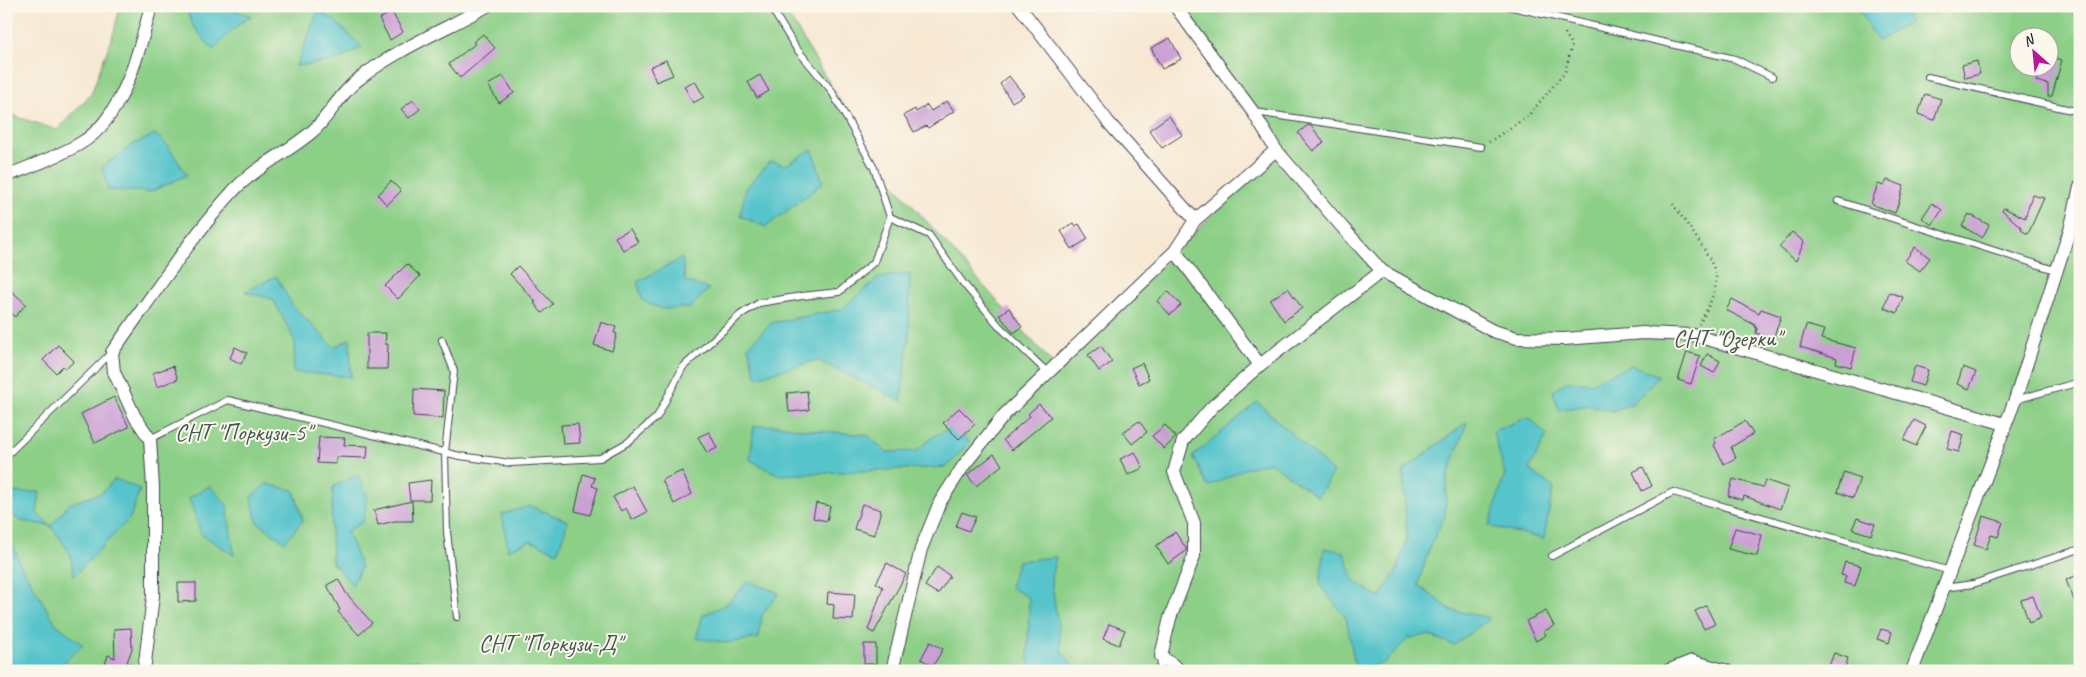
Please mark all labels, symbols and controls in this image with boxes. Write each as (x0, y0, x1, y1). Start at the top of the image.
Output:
north arrow (2008, 28, 2058, 78)
text: N (2021, 30, 2038, 50)
park label: СНТ "Озерки" (1673, 323, 1786, 354)
park label: СНТ "Поркузи-5" (175, 417, 316, 447)
park label: СНТ "Поркузи-Д" (479, 628, 627, 658)

